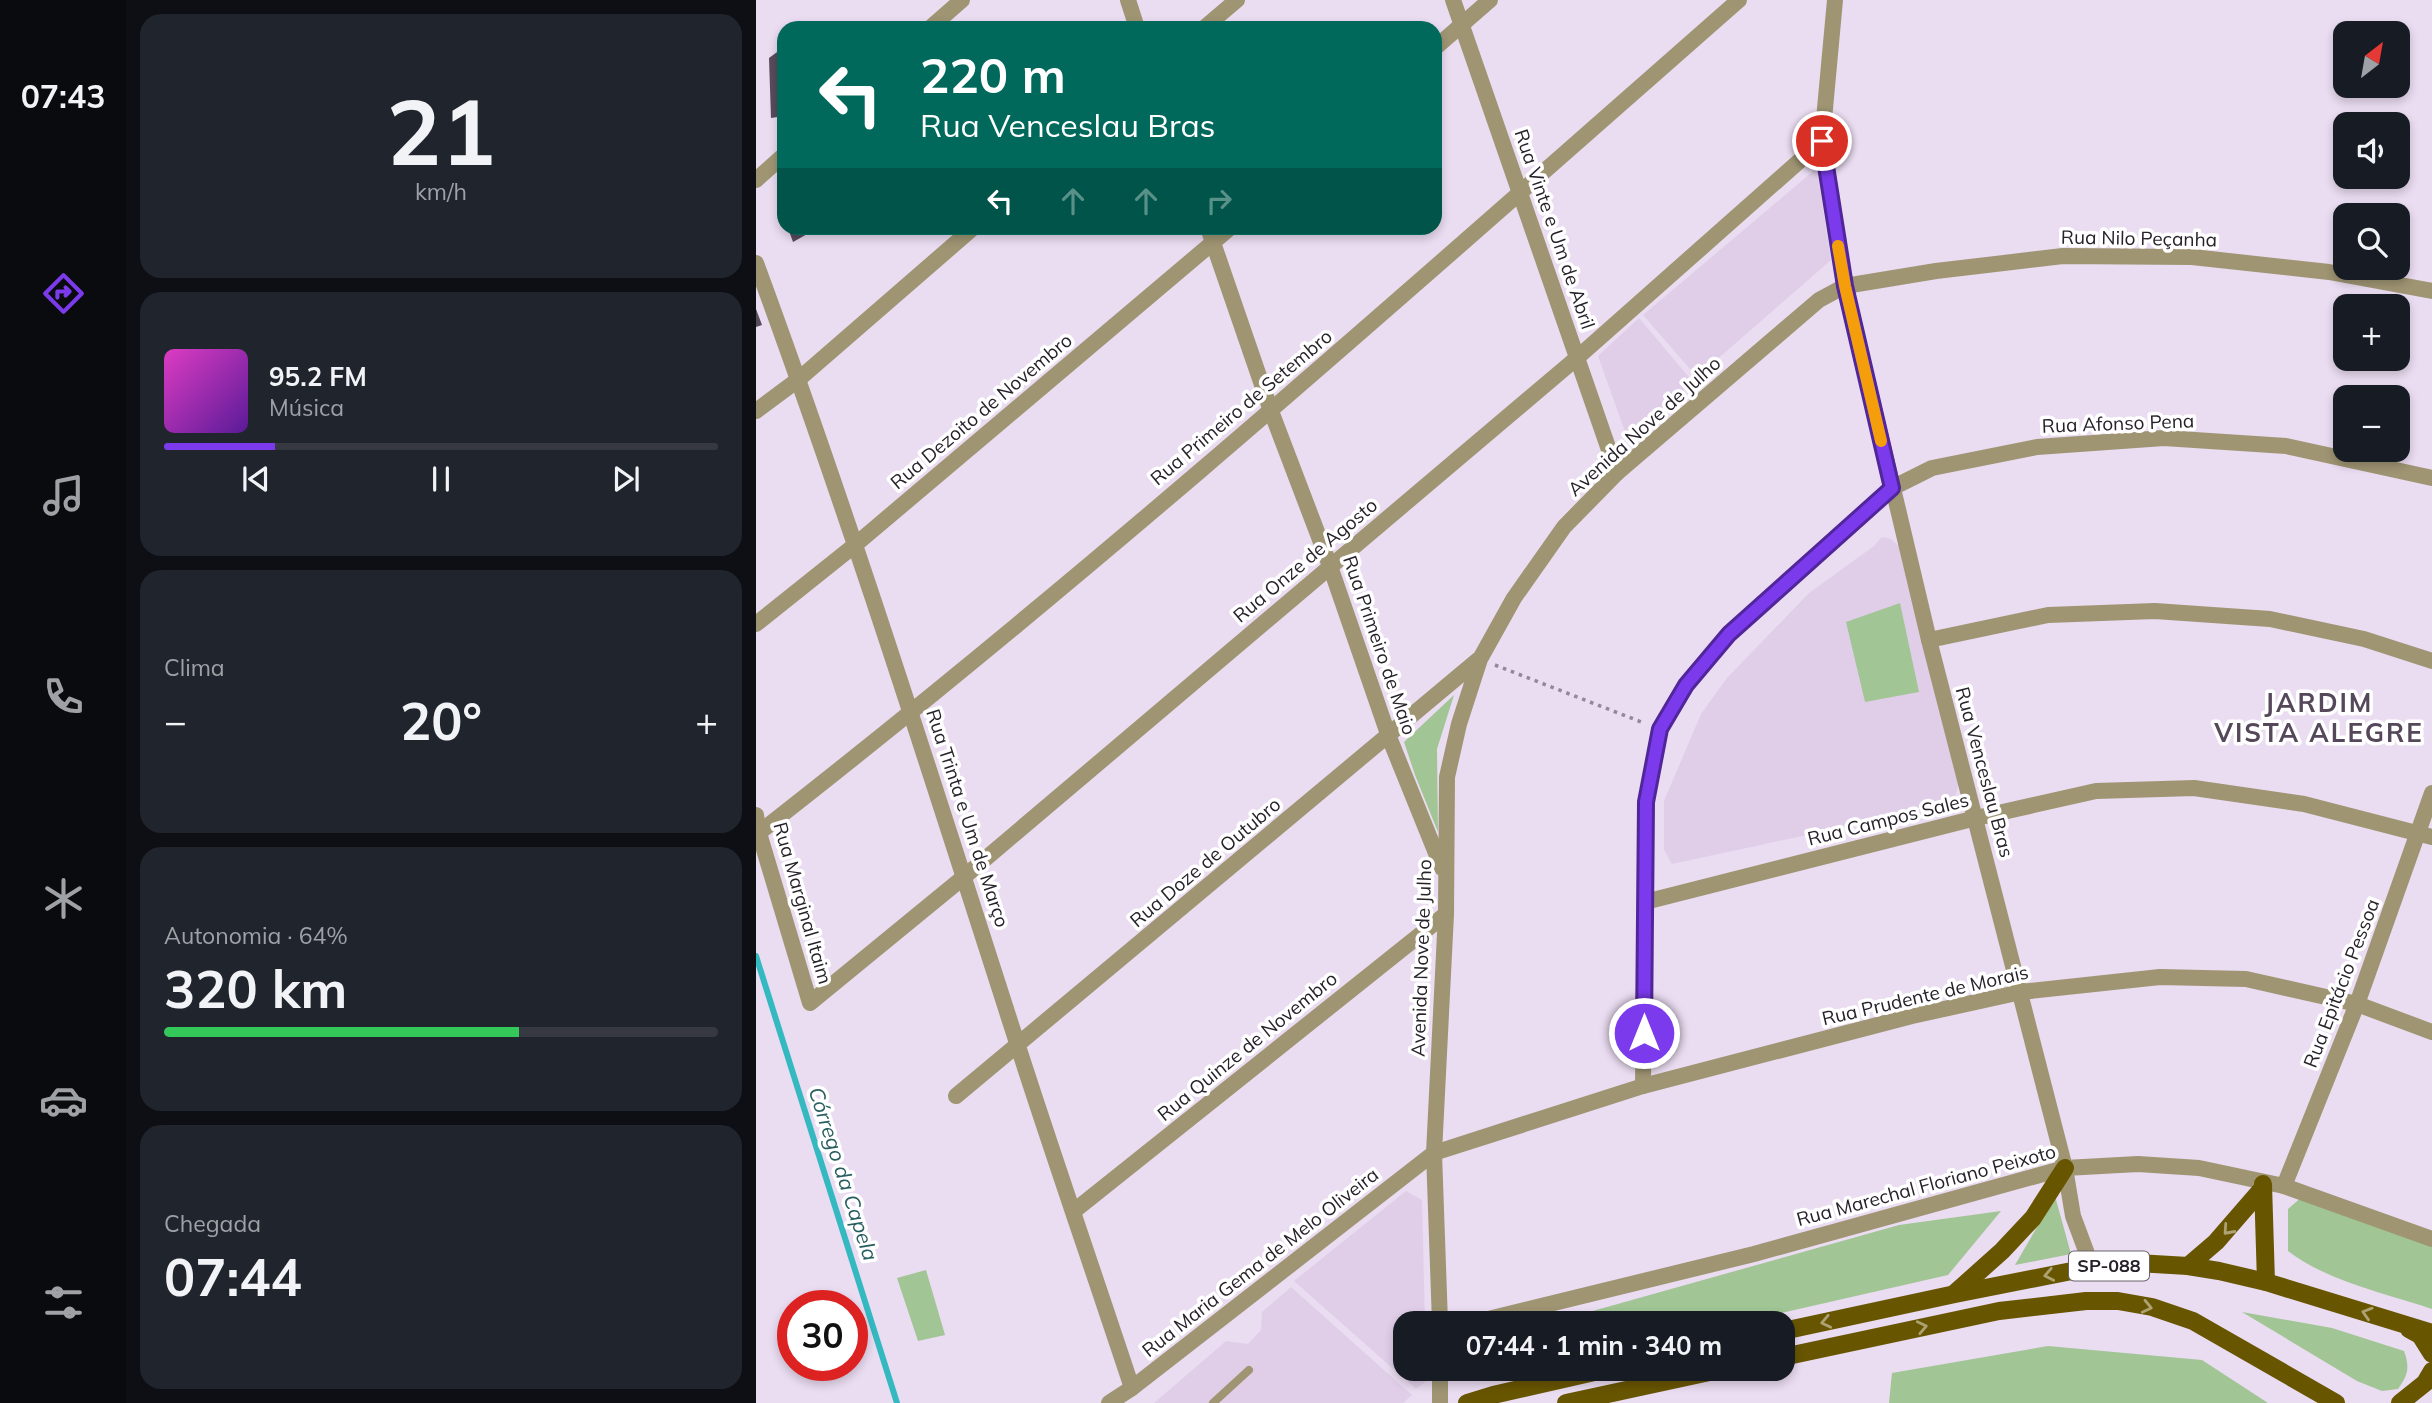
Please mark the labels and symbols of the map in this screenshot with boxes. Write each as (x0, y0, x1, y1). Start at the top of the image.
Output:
north arrow (2333, 21, 2410, 98)
pin (1792, 111, 1852, 171)
street label: Rua Vinte e Um de Abril (1509, 126, 1601, 332)
street label: Rua Nilo Peçanha (2061, 225, 2217, 251)
street label: Rua Primeiro de Setembro (1145, 324, 1337, 490)
street label: Rua Dezoito de Novembro (885, 328, 1077, 494)
street label: Avenida Nove de Julho (1562, 351, 1726, 501)
street label: Rua Afonso Pena (2041, 408, 2195, 438)
street label: Rua Onze de Agosto (1228, 493, 1382, 627)
street label: Rua Primeiro de Maio (1338, 552, 1422, 738)
street label: Rua Venceslau Bras (1951, 684, 2019, 860)
district label: JARDIM VISTA ALEGRE (2213, 686, 2424, 749)
street label: Rua Trinta e Um de Março (921, 706, 1015, 930)
street label: Rua Campos Sales (1805, 787, 1971, 851)
street label: Rua Doze de Outubro (1125, 792, 1285, 932)
street label: Rua Marginal Itaim (768, 819, 838, 987)
street label: Avenida Nove de Julho (1406, 859, 1436, 1057)
street label: Rua Epitácio Pessoa (2298, 895, 2384, 1071)
street label: Rua Prudente de Morais (1819, 960, 2031, 1030)
street label: Rua Quinze de Novembro (1152, 966, 1342, 1126)
position arrow (1607, 996, 1681, 1070)
water label: Córrego da Capela (804, 1083, 884, 1264)
street label: Rua Marechal Floriano Peixoto (1794, 1139, 2058, 1231)
street label: Rua Maria Gema de Melo Oliveira (1137, 1162, 1383, 1362)
one-way arrow (2223, 1222, 2236, 1235)
road number: SP-088 (2069, 1252, 2149, 1280)
one-way arrow (2043, 1267, 2055, 1282)
speed limit sign: 30 (777, 1290, 868, 1381)
one-way arrow (2140, 1298, 2152, 1313)
one-way arrow (2361, 1307, 2373, 1321)
one-way arrow (1820, 1313, 1832, 1328)
one-way arrow (1916, 1321, 1928, 1336)

